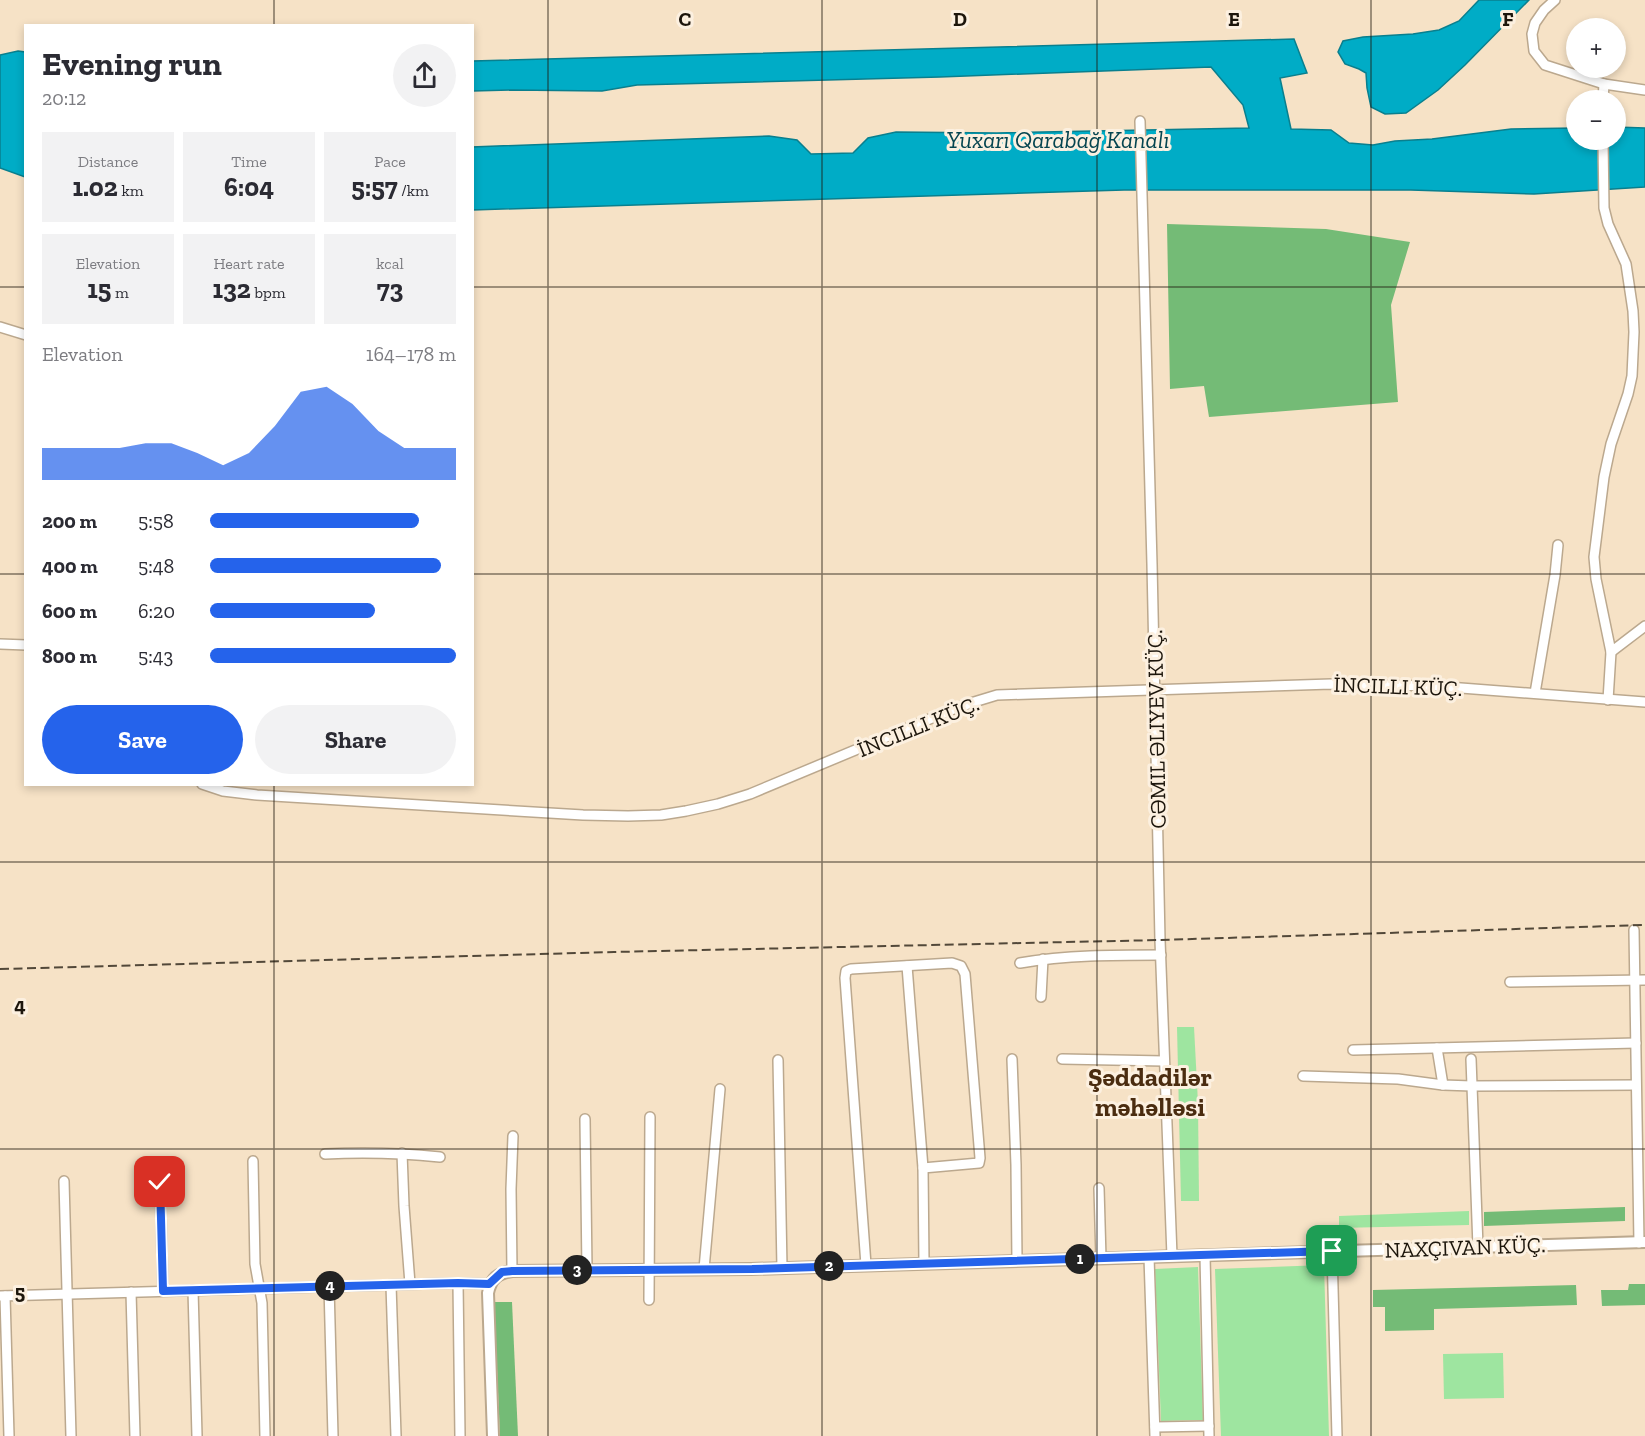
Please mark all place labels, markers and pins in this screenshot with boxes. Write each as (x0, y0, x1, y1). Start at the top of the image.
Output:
pin (134, 1156, 185, 1207)
pin (1306, 1225, 1357, 1276)
pin: 1 (1065, 1244, 1095, 1274)
pin: 2 (814, 1251, 844, 1281)
pin: 3 (562, 1255, 592, 1285)
pin: 4 (315, 1271, 345, 1301)

